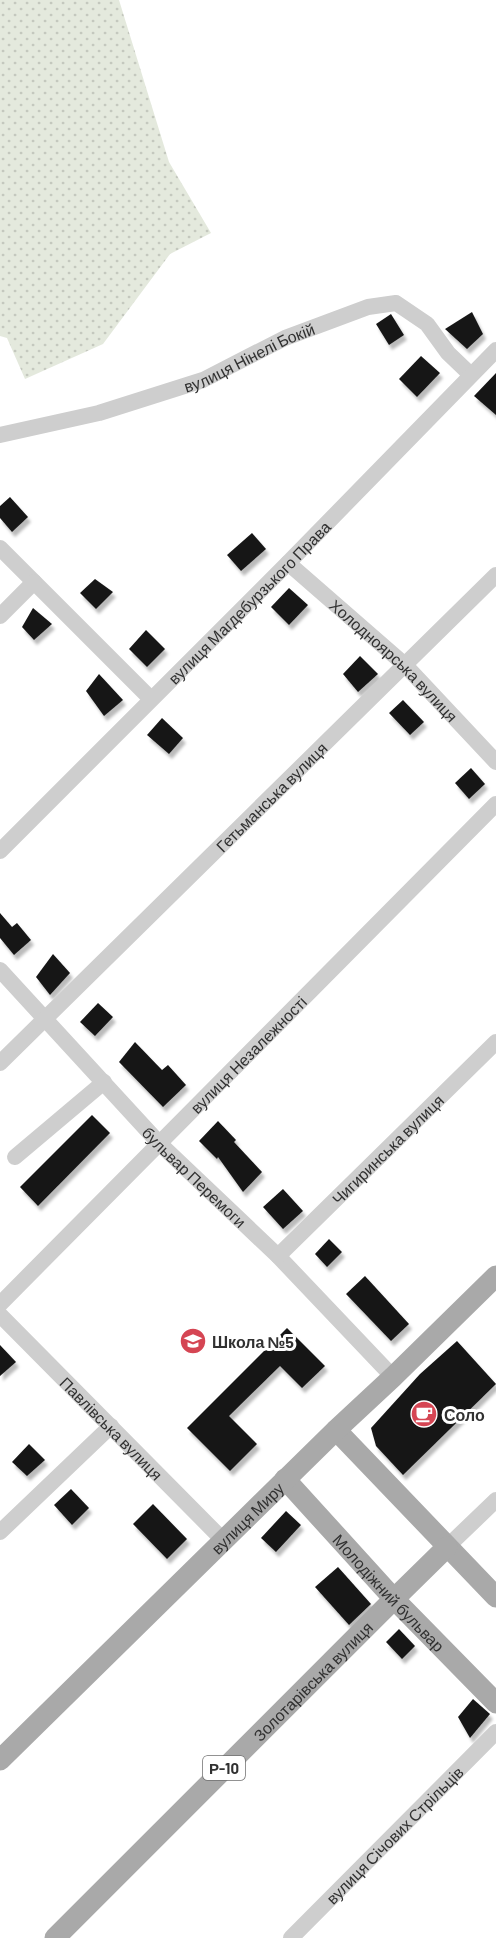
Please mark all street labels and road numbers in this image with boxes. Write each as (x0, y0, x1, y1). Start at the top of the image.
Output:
street label: вулиця Нінелі Бокій (181, 318, 317, 395)
street label: вулиця Магдебурзького Права (164, 516, 334, 687)
street label: Холодноярська вулиця (326, 595, 462, 725)
street label: Гетьманська вулиця (211, 738, 330, 855)
street label: вулиця Незалежності (186, 992, 310, 1116)
street label: Чигиринська вулиця (327, 1090, 447, 1208)
street label: бульвар Перемоги (139, 1122, 251, 1231)
street label: Павлівська вулиця (57, 1372, 167, 1483)
street label: вулиця Миру (207, 1478, 287, 1557)
street label: Молодіжний бульвар (330, 1530, 449, 1655)
street label: Золотарівська вулиця (249, 1617, 376, 1744)
road number: Р-10 (203, 1756, 245, 1780)
street label: вулиця Січових Стрільців (321, 1762, 466, 1907)

